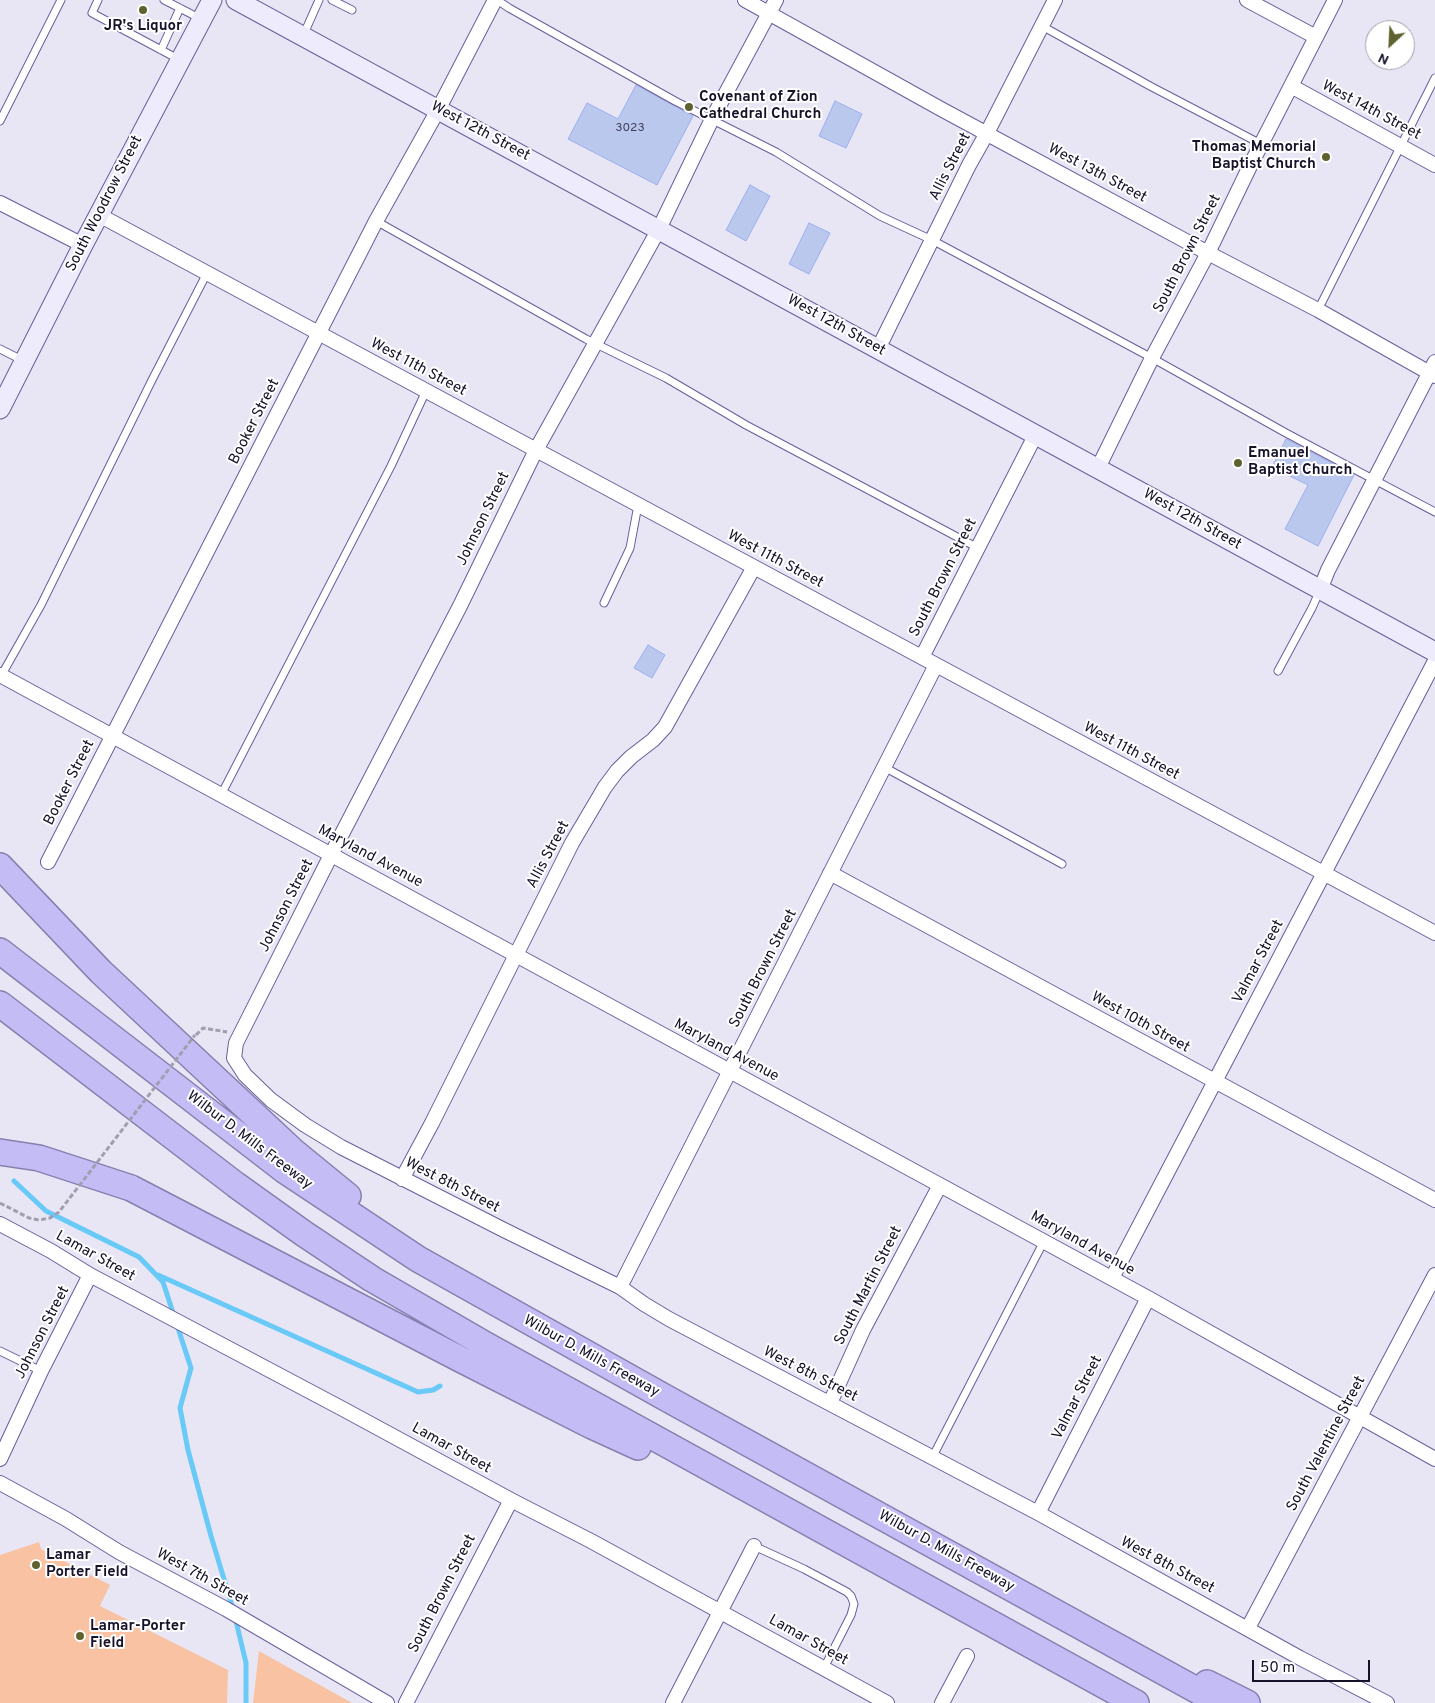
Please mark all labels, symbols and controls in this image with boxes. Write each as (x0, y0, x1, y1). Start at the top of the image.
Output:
marker: JR's Liquor (137, 4, 149, 16)
place label: JR's Liquor (104, 18, 182, 36)
north arrow (1365, 20, 1415, 70)
text: N (1376, 48, 1392, 68)
street label: West 14th Street (1318, 77, 1424, 145)
place label: Covenant of Zion Cathedral Church (699, 89, 821, 124)
street label: West 12th Street (427, 98, 533, 166)
marker: Covenant of Zion Cathedral Church (683, 101, 695, 113)
house number: 3023 (615, 122, 645, 136)
street label: Allis Street (926, 130, 976, 204)
street label: South Woodrow Street (63, 133, 147, 275)
place label: Thomas Memorial Baptist Church (1192, 139, 1316, 174)
street label: West 13th Street (1045, 140, 1149, 208)
marker: Thomas Memorial Baptist Church (1320, 151, 1332, 163)
street label: South Brown Street (1150, 192, 1226, 316)
street label: West 12th Street (784, 292, 888, 360)
street label: West 11th Street (367, 335, 469, 401)
street label: Booker Street (226, 376, 284, 468)
place label: Emanuel Baptist Church (1248, 445, 1352, 480)
marker: Emanuel Baptist Church (1232, 457, 1244, 469)
street label: Johnson Street (454, 469, 514, 569)
street label: West 12th Street (1140, 486, 1244, 554)
street label: South Brown Street (906, 516, 982, 640)
street label: West 11th Street (724, 527, 826, 593)
street label: West 11th Street (1080, 719, 1182, 785)
street label: Booker Street (41, 737, 99, 829)
street label: Allis Street (524, 818, 574, 892)
street label: Maryland Avenue (314, 822, 426, 892)
street label: Johnson Street (256, 856, 318, 956)
street label: South Brown Street (726, 907, 802, 1031)
street label: Valmar Street (1229, 917, 1289, 1007)
street label: West 10th Street (1087, 988, 1193, 1058)
street label: Maryland Avenue (670, 1016, 782, 1086)
street label: Wilbur D. Mills Freeway (183, 1088, 315, 1194)
street label: West 8th Street (402, 1154, 502, 1218)
street label: Maryland Avenue (1027, 1208, 1137, 1280)
street label: South Martin Street (831, 1224, 907, 1348)
street label: Lamar Street (52, 1228, 138, 1286)
street label: Johnson Street (12, 1283, 74, 1383)
street label: Wilbur D. Mills Freeway (520, 1312, 662, 1402)
street label: West 8th Street (760, 1343, 860, 1407)
street label: Valmar Street (1049, 1353, 1107, 1443)
street label: South Valentine Street (1284, 1373, 1370, 1515)
street label: Lamar Street (408, 1420, 494, 1478)
street label: Wilbur D. Mills Freeway (875, 1507, 1017, 1597)
street label: South Brown Street (405, 1532, 481, 1656)
street label: West 8th Street (1117, 1534, 1217, 1598)
street label: West 7th Street (153, 1545, 251, 1611)
place label: Lamar Porter Field (46, 1547, 129, 1582)
marker: Lamar Porter Field (30, 1559, 42, 1571)
street label: Lamar Street (765, 1612, 851, 1670)
place label: Lamar-Porter Field (90, 1618, 185, 1653)
marker: Lamar-Porter Field (74, 1630, 86, 1642)
scale bar (1255, 1650, 1372, 1682)
text: 50 m (1260, 1659, 1295, 1678)

